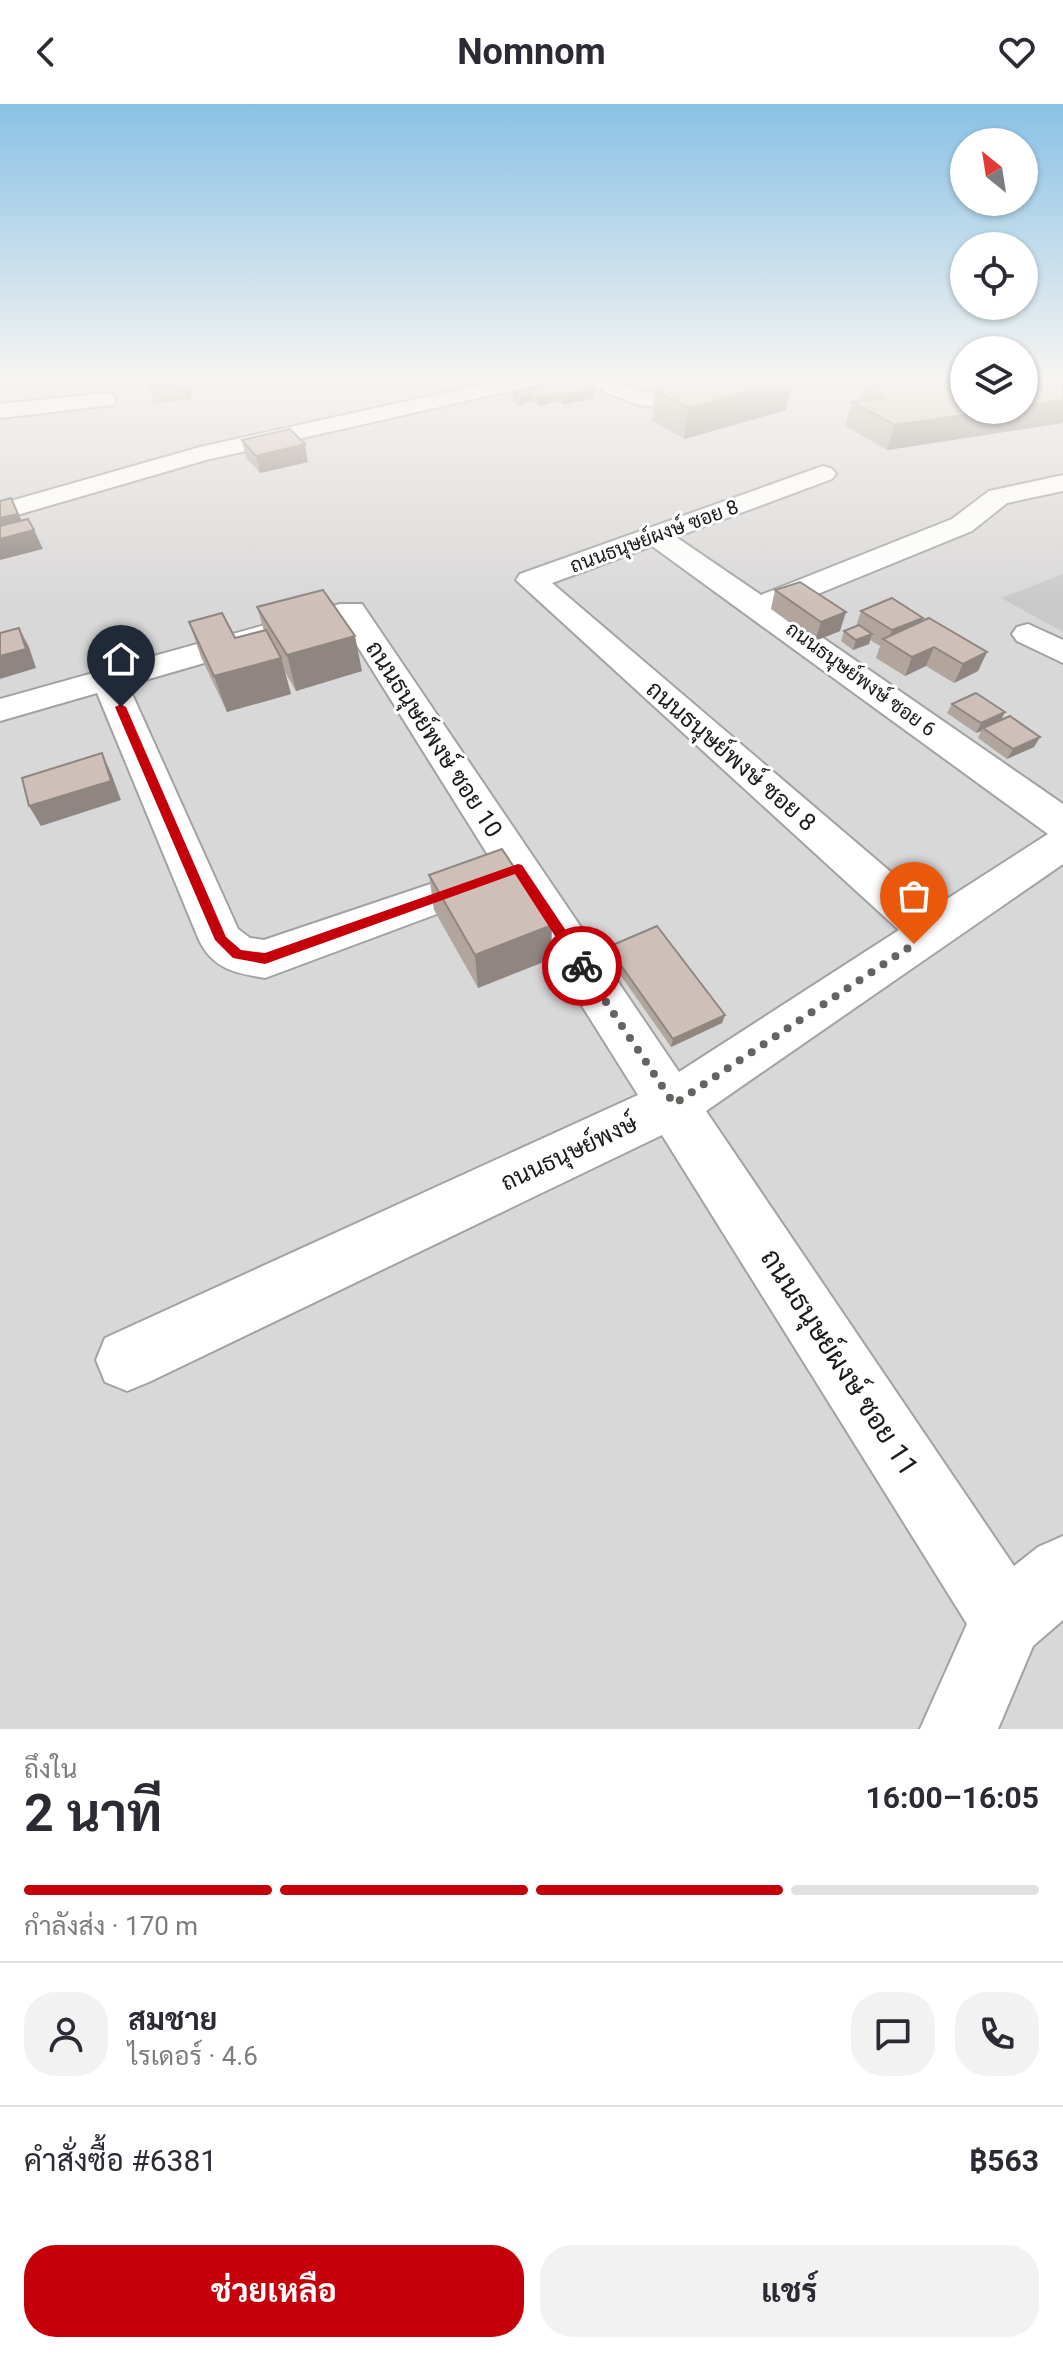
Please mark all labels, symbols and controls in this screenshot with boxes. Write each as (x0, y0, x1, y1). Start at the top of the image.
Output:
icon: back (24, 30, 68, 74)
icon: heart (995, 30, 1039, 74)
text: Nomnom (457, 31, 606, 73)
north arrow (950, 128, 1038, 216)
map controls (950, 128, 1038, 424)
button: locate (950, 232, 1038, 320)
button: layers (950, 336, 1038, 424)
street label: ถนนธนุษย์ผงษ์ ซอย 8 (566, 493, 742, 579)
street label: ถนนธนุษย์พงษ์ ซอย 6 (780, 615, 942, 743)
pin (87, 625, 155, 707)
street label: ถนนธนุษย์พงษ์ ซอย 10 (358, 634, 510, 844)
icon: home (99, 637, 143, 681)
street label: ถนนธนุษย์พงษ์ ซอย 8 (639, 673, 823, 839)
pin (880, 862, 948, 944)
icon: bag (892, 874, 936, 918)
courier (542, 926, 622, 1006)
icon: bike (560, 944, 604, 988)
street label: ถนนธนุษย์พงษ์ (496, 1107, 643, 1199)
street label: ถนนธนุษย์ผงษ์ ซอย 11 (751, 1241, 928, 1484)
text: ถึงใน (24, 1754, 77, 1784)
text: 16:00–16:05 (865, 1780, 1039, 1815)
text: 2 นาที (24, 1783, 162, 1844)
text: กำลังส่ง · 170 m (24, 1911, 198, 1941)
button: person (24, 1992, 108, 2076)
button: chat (851, 1992, 935, 2076)
button: phone (955, 1992, 1039, 2076)
text: สมชาย (128, 2002, 217, 2037)
text: ไรเดอร์ · 4.6 (128, 2041, 258, 2071)
text: คำสั่งซื้อ #6381 (24, 2143, 217, 2178)
text: ฿563 (969, 2143, 1039, 2178)
button: ช่วยเหลือ (24, 2245, 524, 2337)
button: แชร์ (540, 2245, 1039, 2337)

